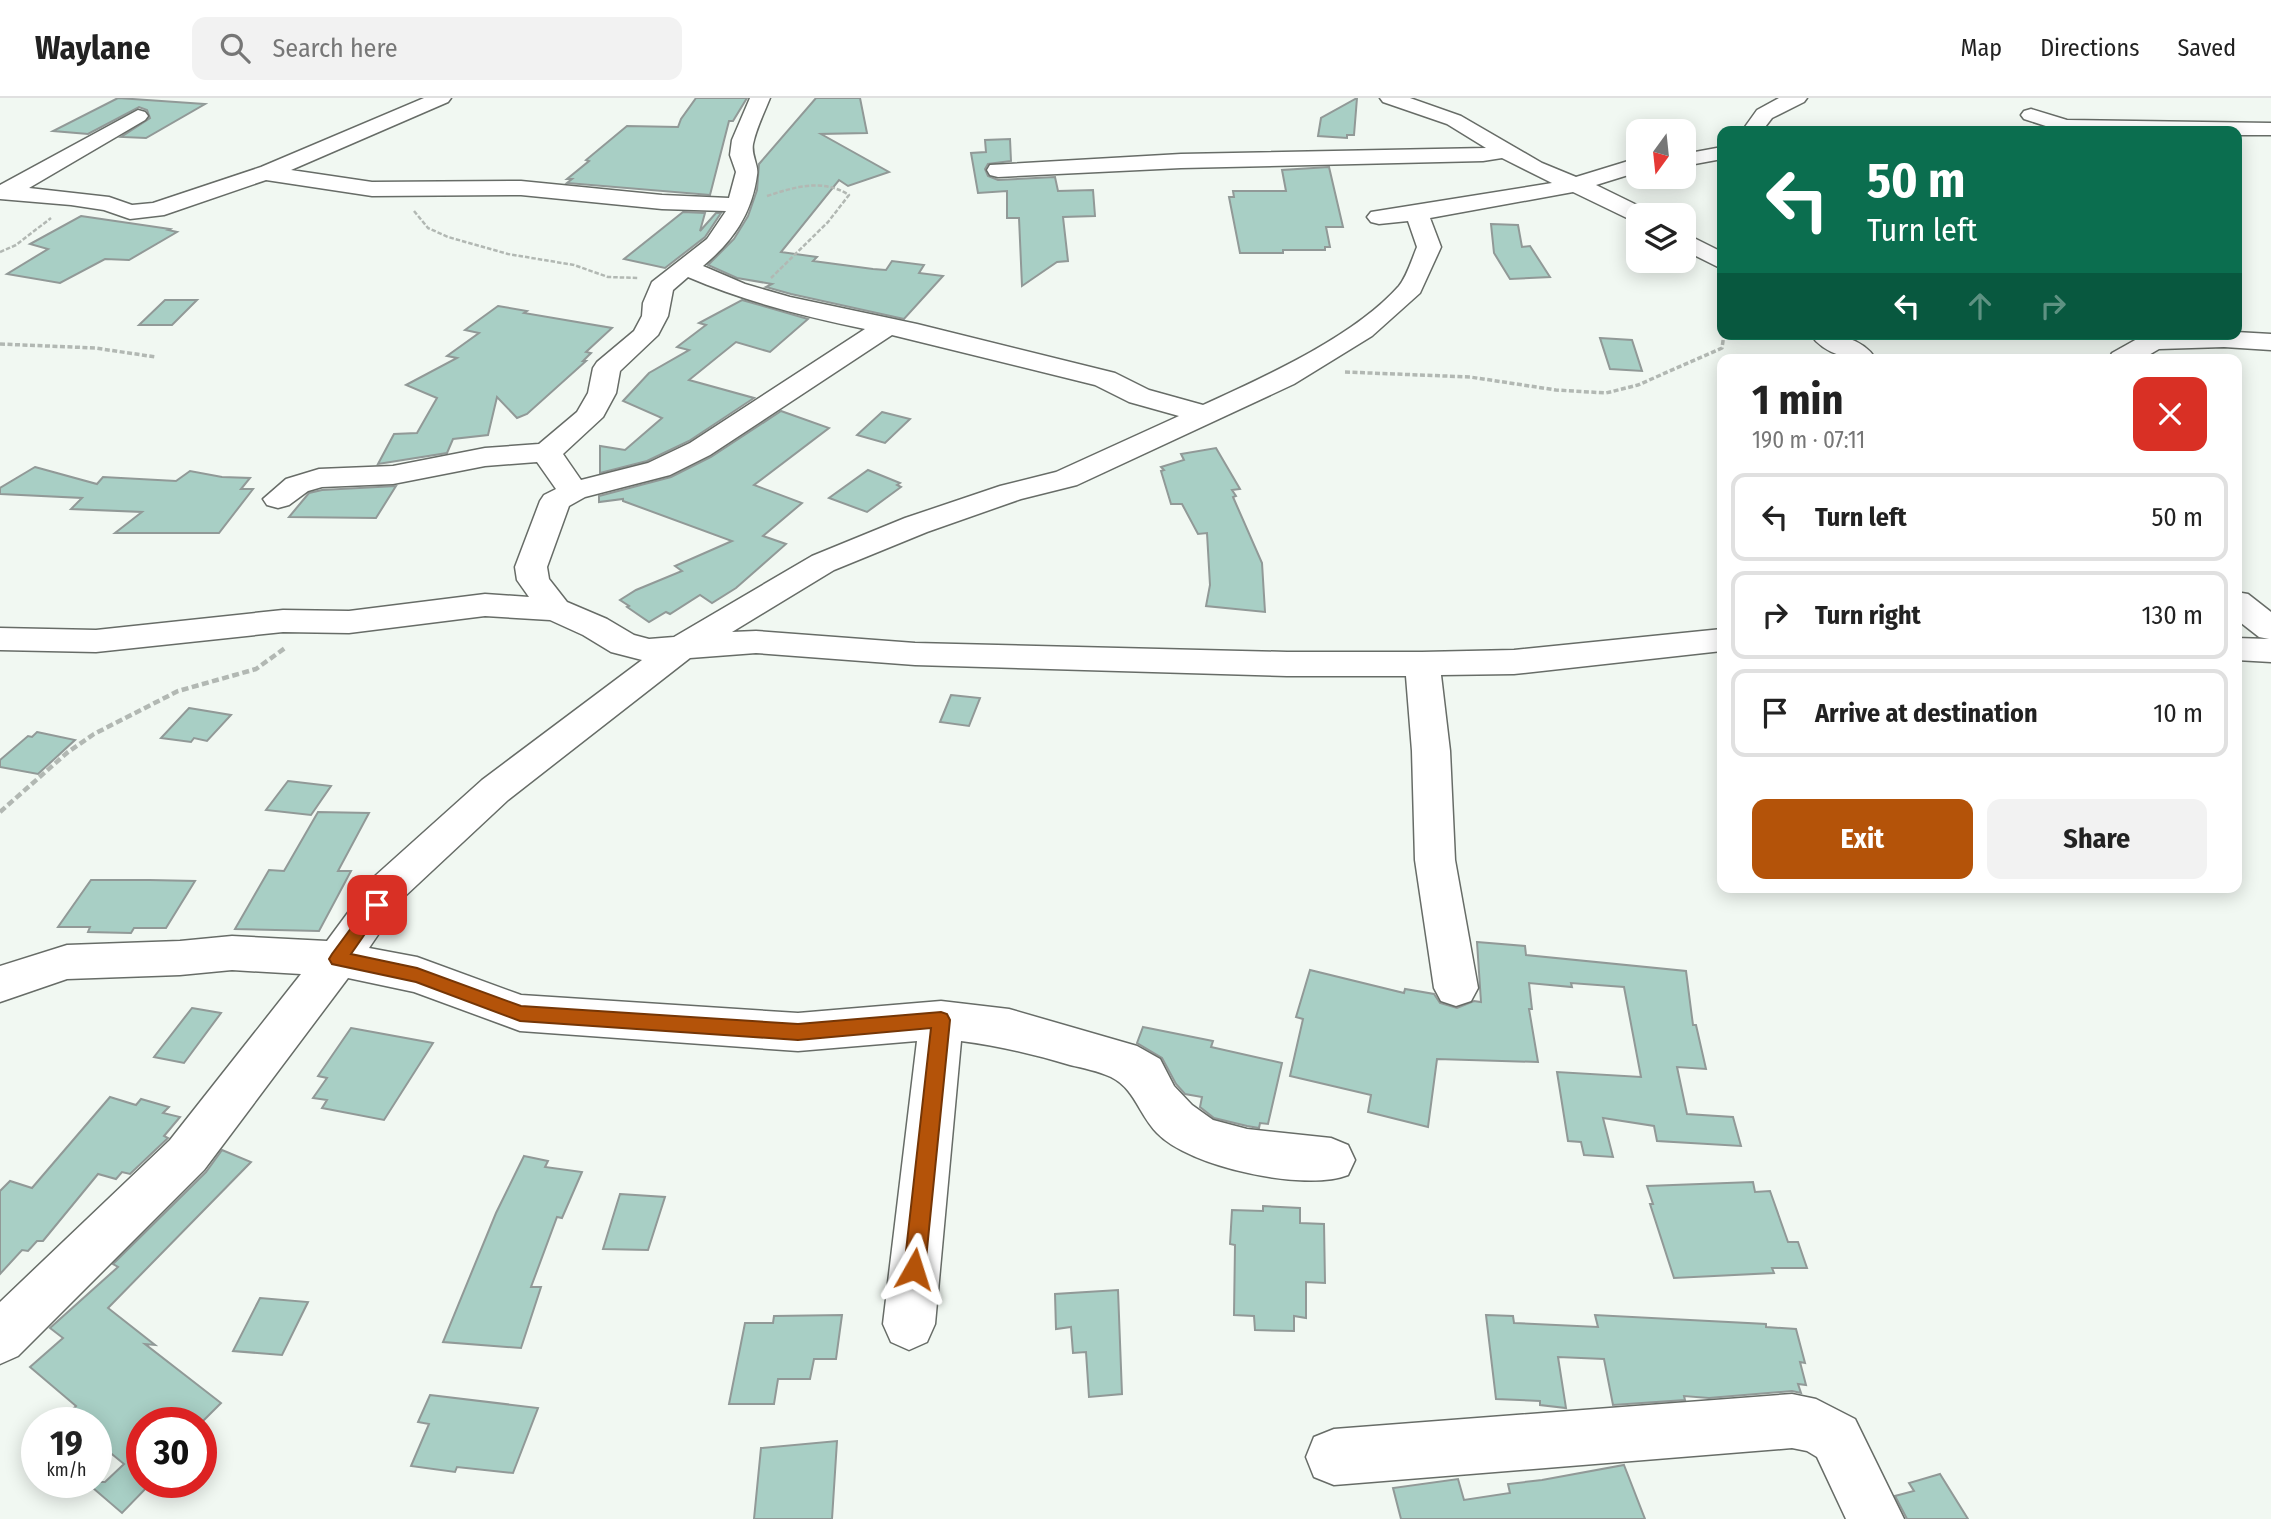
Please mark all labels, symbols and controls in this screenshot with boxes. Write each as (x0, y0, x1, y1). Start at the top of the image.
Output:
search box (192, 17, 682, 80)
text: Waylane (35, 28, 150, 68)
icon: search (216, 29, 254, 67)
text: Search here (272, 33, 398, 64)
text: Map (1961, 34, 2002, 62)
text: Directions (2040, 34, 2139, 62)
text: Saved (2177, 34, 2236, 62)
north arrow (1626, 119, 1696, 189)
map controls (1626, 119, 1696, 273)
text: 50 m (1867, 151, 1965, 210)
icon: left (1752, 154, 1843, 245)
button: layers (1626, 203, 1696, 273)
text: Turn left (1867, 211, 1977, 249)
icon: left (1888, 287, 1926, 325)
icon: ahead (1961, 287, 1999, 325)
icon: right (2034, 287, 2072, 325)
text: 1 min (1752, 375, 1843, 425)
button: close (2133, 377, 2207, 451)
text: 190 m · 07:11 (1752, 426, 1865, 454)
icon: left (1756, 498, 1794, 536)
text: Turn left (1815, 502, 1907, 533)
text: 50 m (2151, 502, 2203, 533)
icon: right (1756, 596, 1794, 634)
text: Turn right (1815, 600, 1921, 631)
text: 130 m (2141, 600, 2203, 631)
icon: arrive (1756, 694, 1794, 732)
text: Arrive at destination (1815, 698, 2038, 729)
text: 10 m (2153, 698, 2203, 729)
button: Exit (1752, 799, 1973, 879)
button: Share (1987, 799, 2207, 879)
pin (347, 875, 407, 935)
icon: arrive (358, 886, 396, 924)
position arrow (877, 1232, 951, 1306)
speed limit sign: 30 (126, 1407, 217, 1498)
text: 19 (50, 1422, 83, 1464)
text: km/h (46, 1459, 87, 1481)

